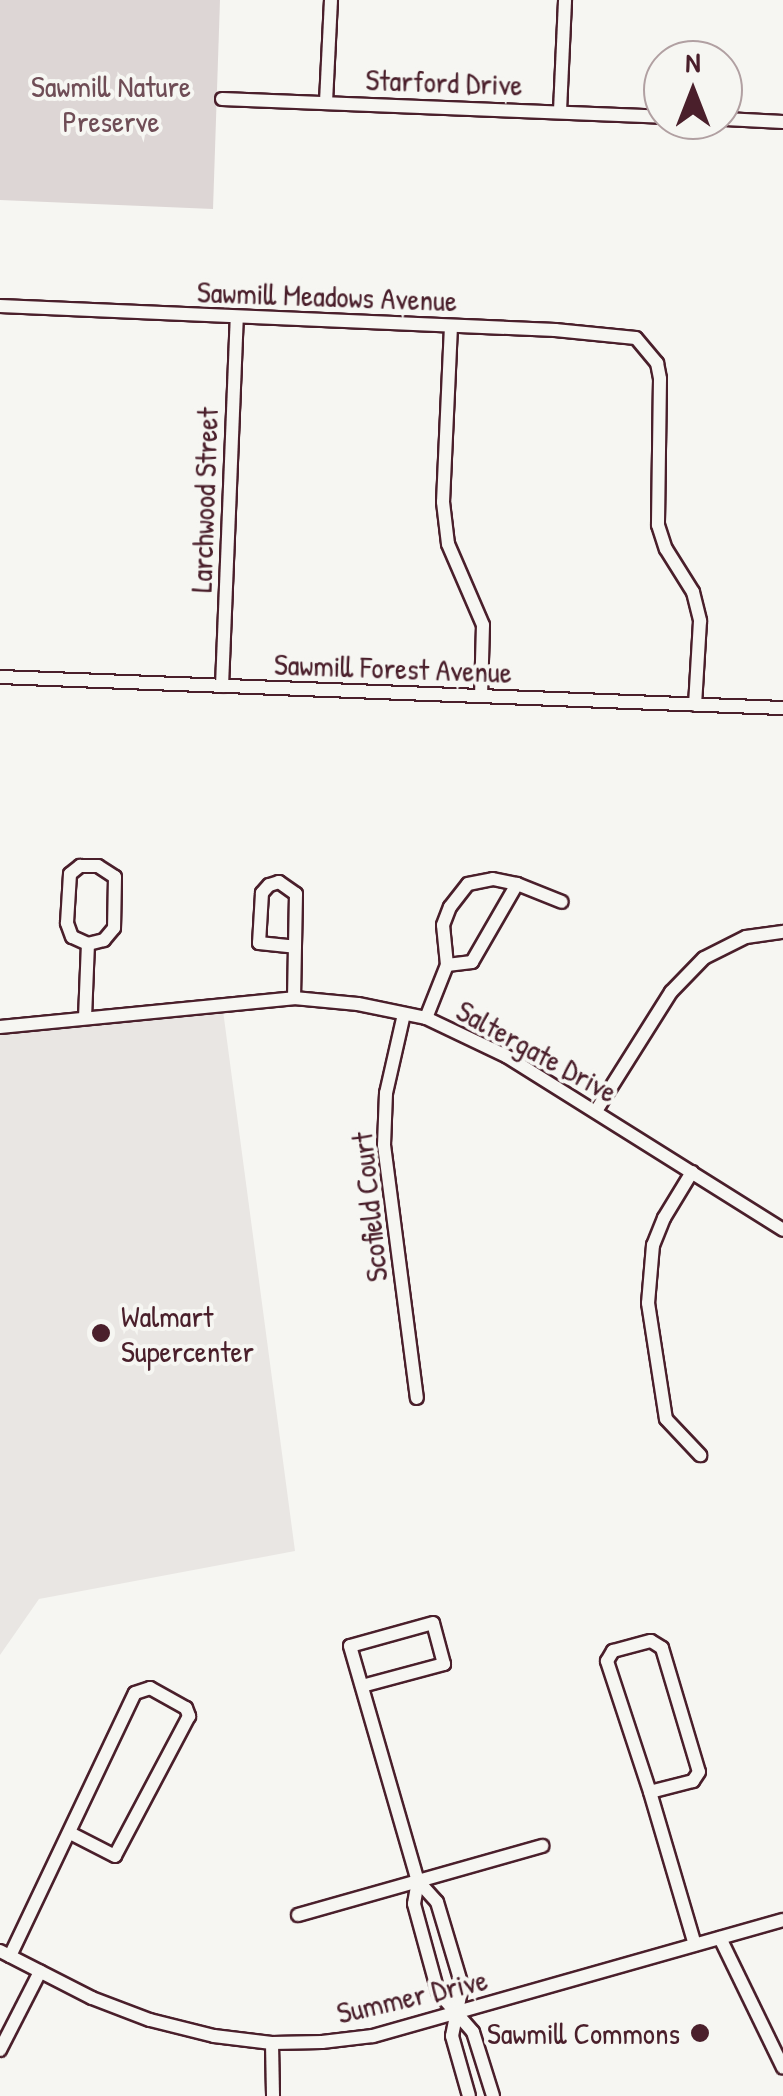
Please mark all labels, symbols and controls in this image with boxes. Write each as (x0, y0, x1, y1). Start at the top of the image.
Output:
north arrow (643, 40, 743, 140)
text: N (686, 43, 700, 81)
street label: Starford Drive (365, 61, 523, 103)
park label: Sawmill Nature Preserve (31, 68, 191, 138)
street label: Sawmill Meadows Avenue (196, 273, 458, 319)
street label: Larchwood Street (183, 407, 225, 593)
street label: Sawmill Forest Avenue (273, 646, 513, 690)
street label: Saltergate Drive (450, 992, 624, 1110)
street label: Scofield Court (343, 1130, 395, 1284)
place label: Walmart Supercenter (121, 1298, 254, 1368)
marker: Walmart Supercenter (90, 1322, 112, 1344)
street label: Summer Drive (333, 1961, 491, 2031)
place label: Sawmill Commons (487, 2015, 680, 2051)
marker: Sawmill Commons (689, 2022, 711, 2044)

